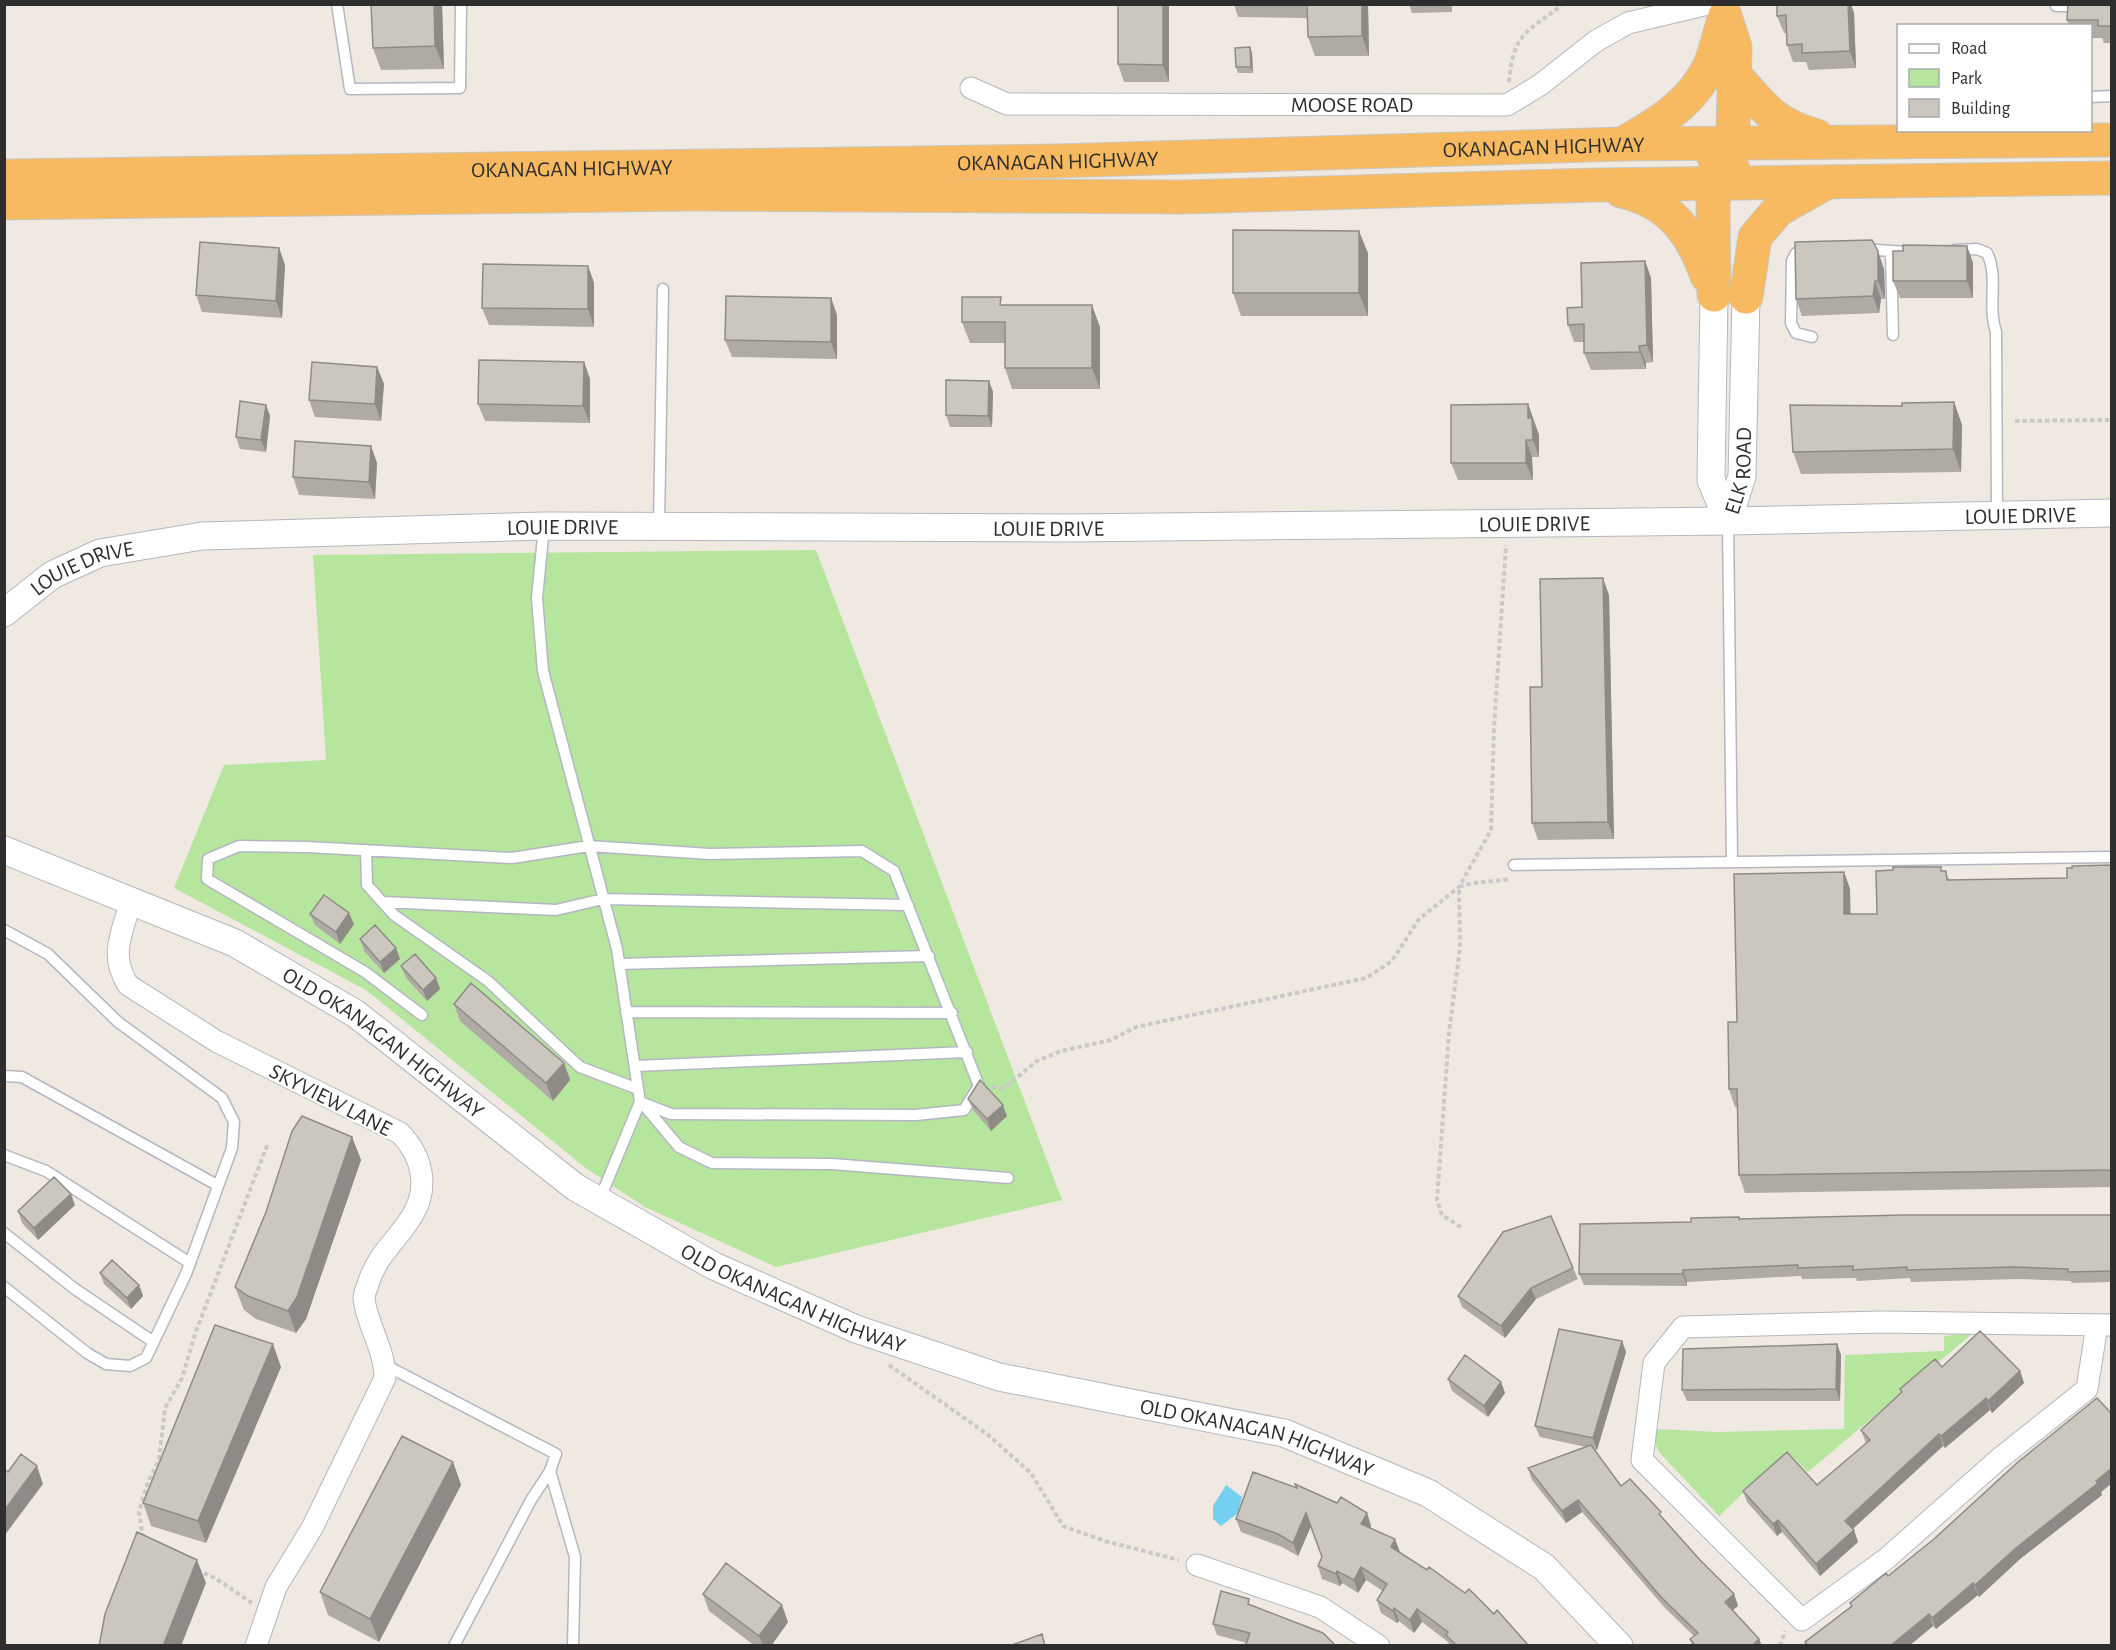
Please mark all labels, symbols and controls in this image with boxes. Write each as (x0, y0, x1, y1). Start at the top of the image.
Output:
legend (1897, 24, 2092, 132)
text: Road (1951, 40, 1987, 58)
text: Park (1951, 70, 1983, 88)
street label: MOOSE ROAD (1291, 94, 1413, 116)
text: Building (1951, 100, 2011, 118)
street label: OKANAGAN HIGHWAY (1443, 134, 1645, 161)
street label: OKANAGAN HIGHWAY (957, 148, 1159, 174)
street label: OKANAGAN HIGHWAY (471, 156, 673, 181)
street label: ELK ROAD (1721, 427, 1755, 517)
street label: LOUIE DRIVE (1964, 504, 2077, 528)
street label: LOUIE DRIVE (1479, 512, 1591, 536)
street label: LOUIE DRIVE (506, 516, 619, 539)
street label: LOUIE DRIVE (993, 518, 1105, 540)
street label: LOUIE DRIVE (26, 538, 136, 600)
street label: OLD OKANAGAN HIGHWAY (279, 964, 488, 1123)
street label: SKYVIEW LANE (266, 1060, 395, 1140)
street label: OLD OKANAGAN HIGHWAY (677, 1240, 909, 1357)
street label: OLD OKANAGAN HIGHWAY (1138, 1395, 1377, 1481)

